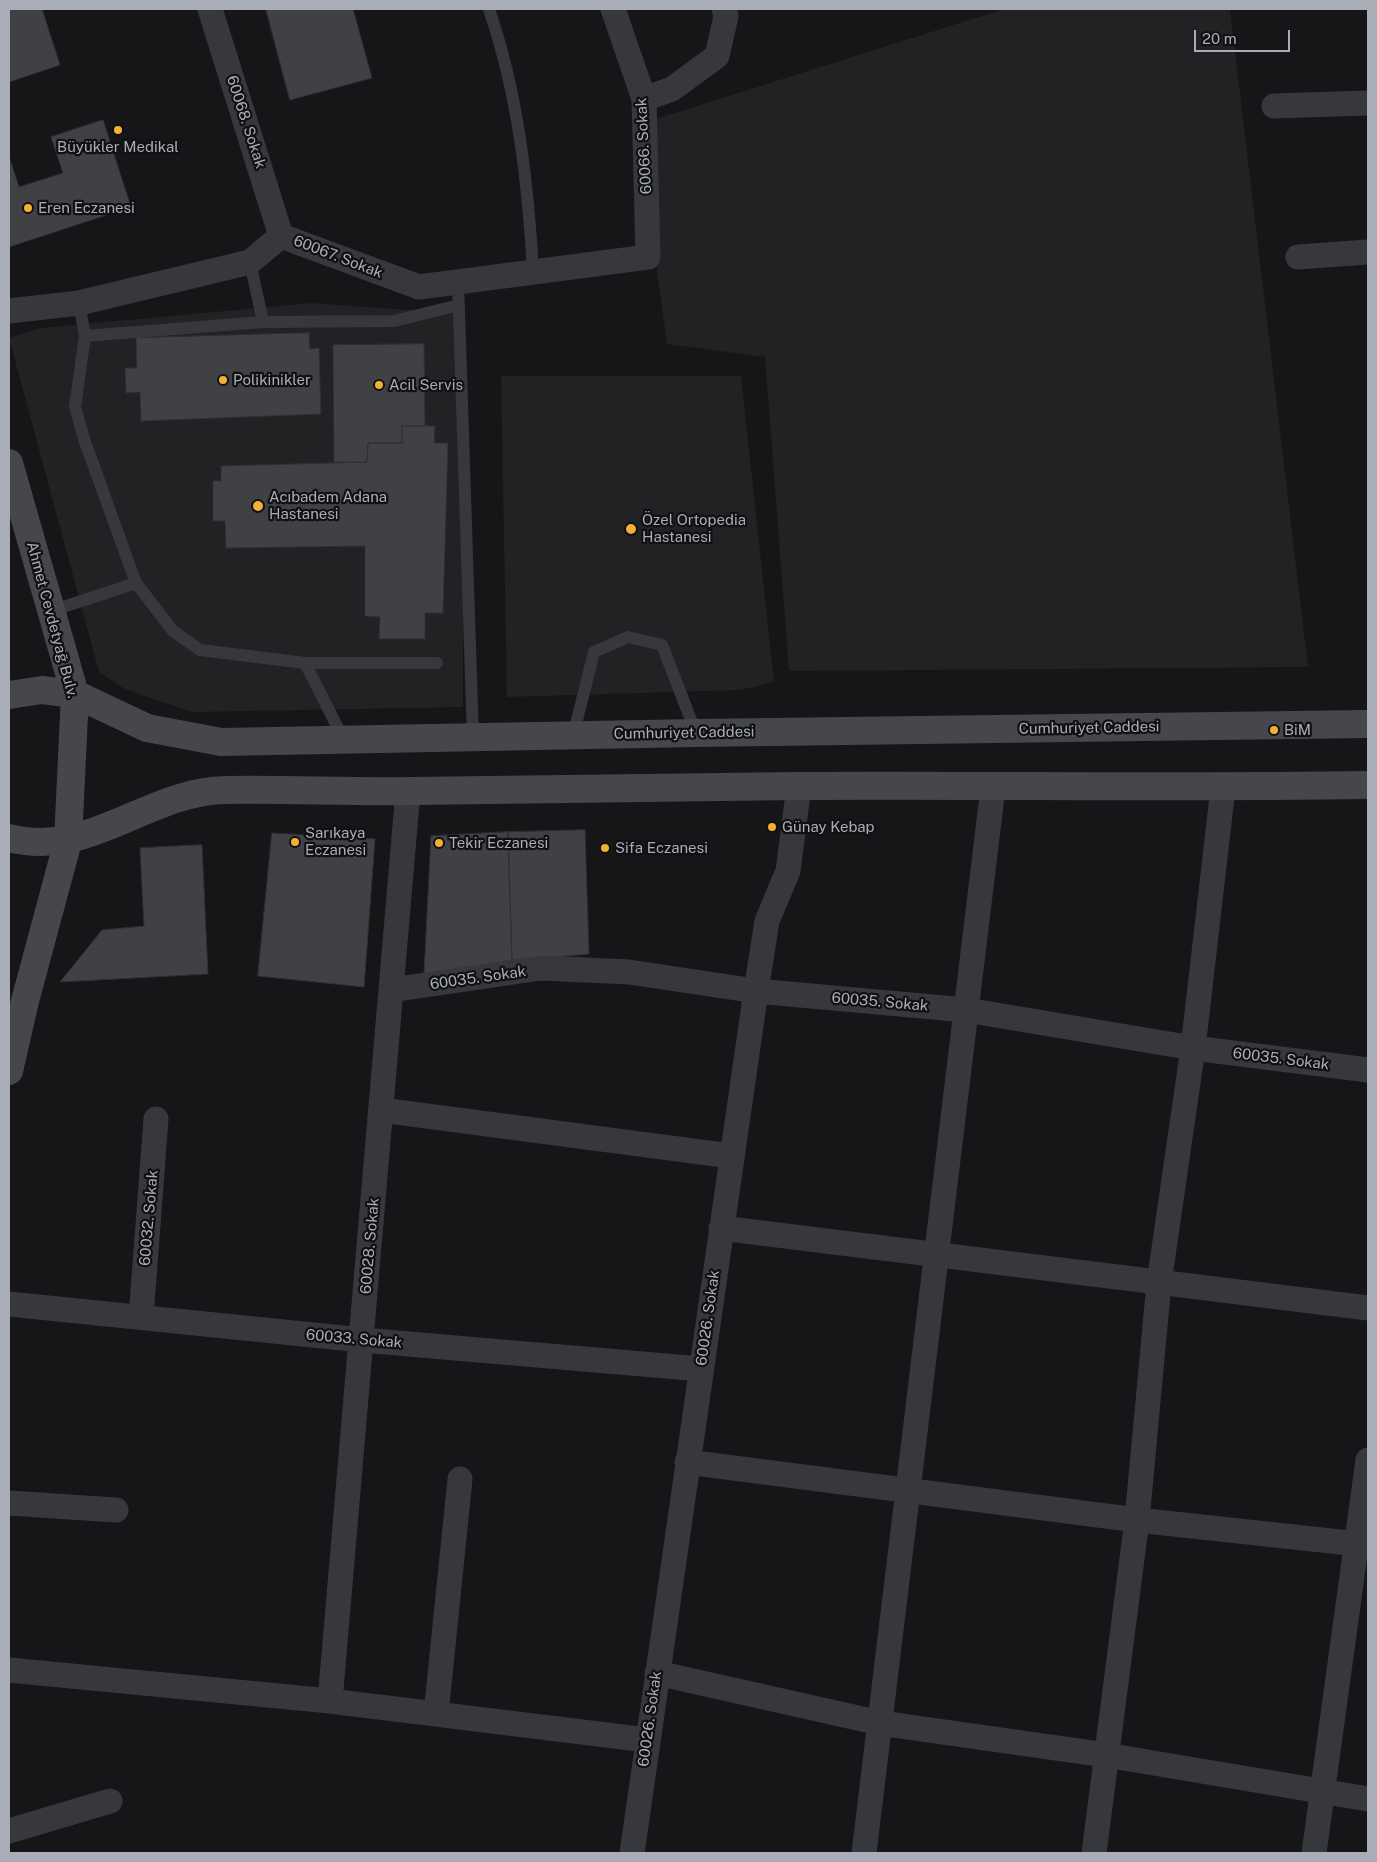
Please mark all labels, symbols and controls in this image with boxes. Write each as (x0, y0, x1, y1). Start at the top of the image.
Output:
scale bar (1197, 20, 1293, 52)
text: 20 m (1202, 30, 1237, 47)
street label: 60068. Sokak (222, 73, 270, 171)
street label: 60066. Sokak (632, 97, 656, 195)
marker: Büyükler Medikal (112, 124, 124, 136)
place label: Büyükler Medikal (57, 138, 179, 156)
place label: Eren Eczanesi (38, 199, 135, 217)
marker: Eren Eczanesi (22, 202, 34, 214)
street label: 60067. Sokak (291, 232, 385, 282)
place label: Polikinikler (233, 371, 311, 389)
marker: Polikinikler (217, 374, 229, 386)
place label: Acil Servis (389, 376, 463, 394)
marker: Acil Servis (373, 379, 385, 391)
place label: Acıbadem Adana Hastanesi (269, 488, 387, 523)
marker: Acıbadem Adana Hastanesi (251, 499, 265, 513)
place label: Özel Ortopedia Hastanesi (642, 511, 746, 546)
marker: Özel Ortopedia Hastanesi (624, 522, 638, 536)
street label: Ahmet Cevdetyağ Bulv. (22, 540, 82, 700)
street label: Cumhuriyet Caddesi (1018, 718, 1160, 738)
place label: BiM (1284, 721, 1311, 739)
street label: Cumhuriyet Caddesi (613, 723, 755, 743)
marker: BiM (1268, 724, 1280, 736)
place label: Günay Kebap (782, 818, 875, 836)
marker: Günay Kebap (766, 821, 778, 833)
place label: Sarıkaya Eczanesi (305, 824, 366, 859)
place label: Tekir Eczanesi (449, 834, 548, 852)
marker: Sarıkaya Eczanesi (289, 836, 301, 848)
marker: Tekir Eczanesi (433, 837, 445, 849)
place label: Sifa Eczanesi (615, 839, 708, 857)
marker: Sifa Eczanesi (599, 842, 611, 854)
street label: 60035. Sokak (429, 962, 527, 994)
street label: 60035. Sokak (831, 989, 929, 1015)
street label: 60035. Sokak (1232, 1044, 1330, 1074)
street label: 60032. Sokak (136, 1169, 162, 1267)
street label: 60028. Sokak (357, 1197, 383, 1295)
street label: 60026. Sokak (692, 1269, 724, 1367)
street label: 60033. Sokak (305, 1326, 403, 1352)
street label: 60026. Sokak (634, 1670, 666, 1768)

